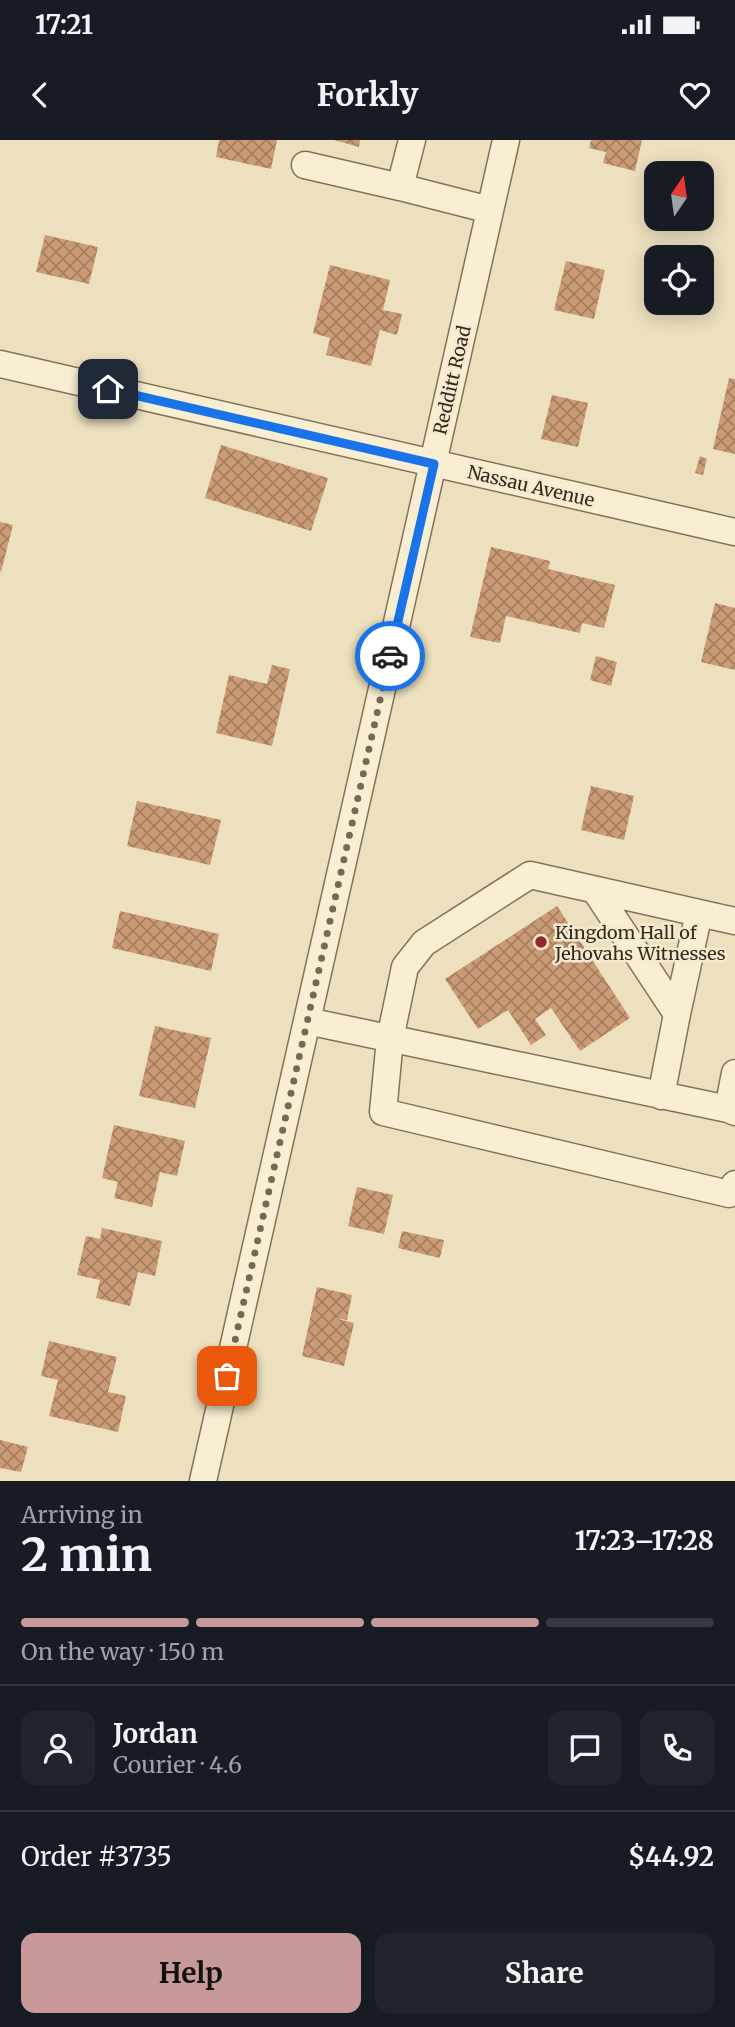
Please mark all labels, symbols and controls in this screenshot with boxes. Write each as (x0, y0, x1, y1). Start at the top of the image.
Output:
text: 17:21 (35, 8, 93, 41)
text: Forkly (317, 75, 418, 115)
icon: back (21, 76, 59, 114)
icon: heart (676, 76, 714, 114)
north arrow (644, 161, 714, 231)
map controls (644, 161, 714, 315)
button: locate (644, 245, 714, 315)
street label: Redditt Road (428, 323, 476, 437)
pin (78, 359, 138, 419)
icon: home (89, 370, 127, 408)
street label: Nassau Avenue (465, 460, 597, 512)
courier (355, 621, 425, 691)
icon: car (371, 637, 409, 675)
place label: Kingdom Hall of Jehovahs Witnesses (554, 921, 726, 965)
marker: Kingdom Hall of Jehovahs Witnesses (533, 934, 549, 950)
pin (197, 1346, 257, 1406)
icon: bag (208, 1357, 246, 1395)
text: Arriving in (21, 1500, 143, 1529)
text: 17:23–17:28 (575, 1524, 714, 1557)
text: 2 min (21, 1526, 152, 1584)
text: On the way · 150 m (21, 1637, 224, 1666)
button: person (21, 1711, 95, 1785)
button: chat (548, 1711, 622, 1785)
button: phone (640, 1711, 714, 1785)
text: Jordan (113, 1717, 198, 1750)
text: Courier · 4.6 (113, 1750, 242, 1779)
text: Order #3735 (21, 1840, 172, 1873)
text: $44.92 (628, 1840, 714, 1873)
button: Help (21, 1933, 361, 2013)
button: Share (375, 1933, 714, 2013)

